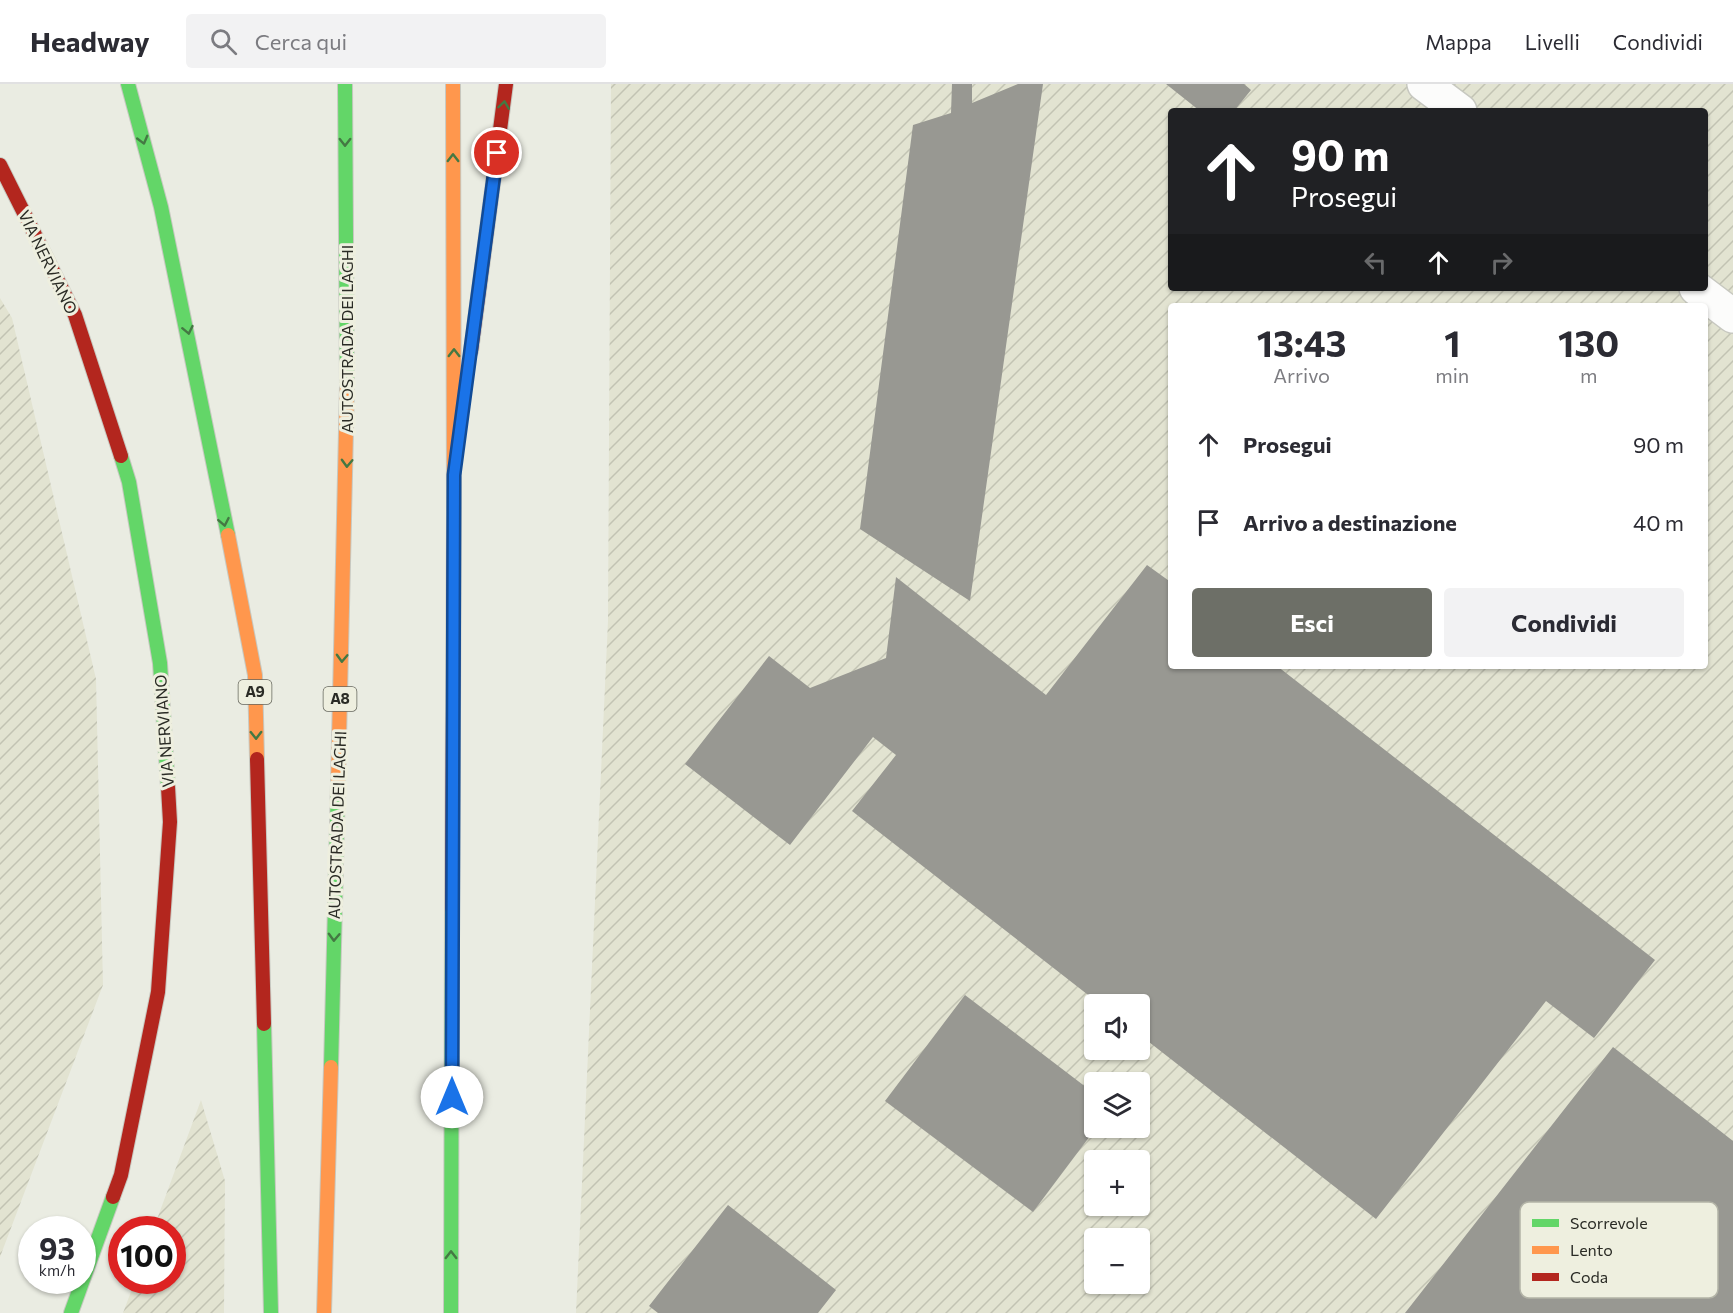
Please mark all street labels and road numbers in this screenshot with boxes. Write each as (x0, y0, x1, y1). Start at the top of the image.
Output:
street label: VIA NERVIANO (15, 207, 82, 317)
street label: AUTOSTRADA DEI LAGHI (337, 245, 356, 433)
street label: VIA NERVIANO (150, 674, 177, 788)
road number: A9 (238, 680, 272, 704)
road number: A8 (324, 687, 356, 711)
street label: AUTOSTRADA DEI LAGHI (324, 731, 349, 919)

